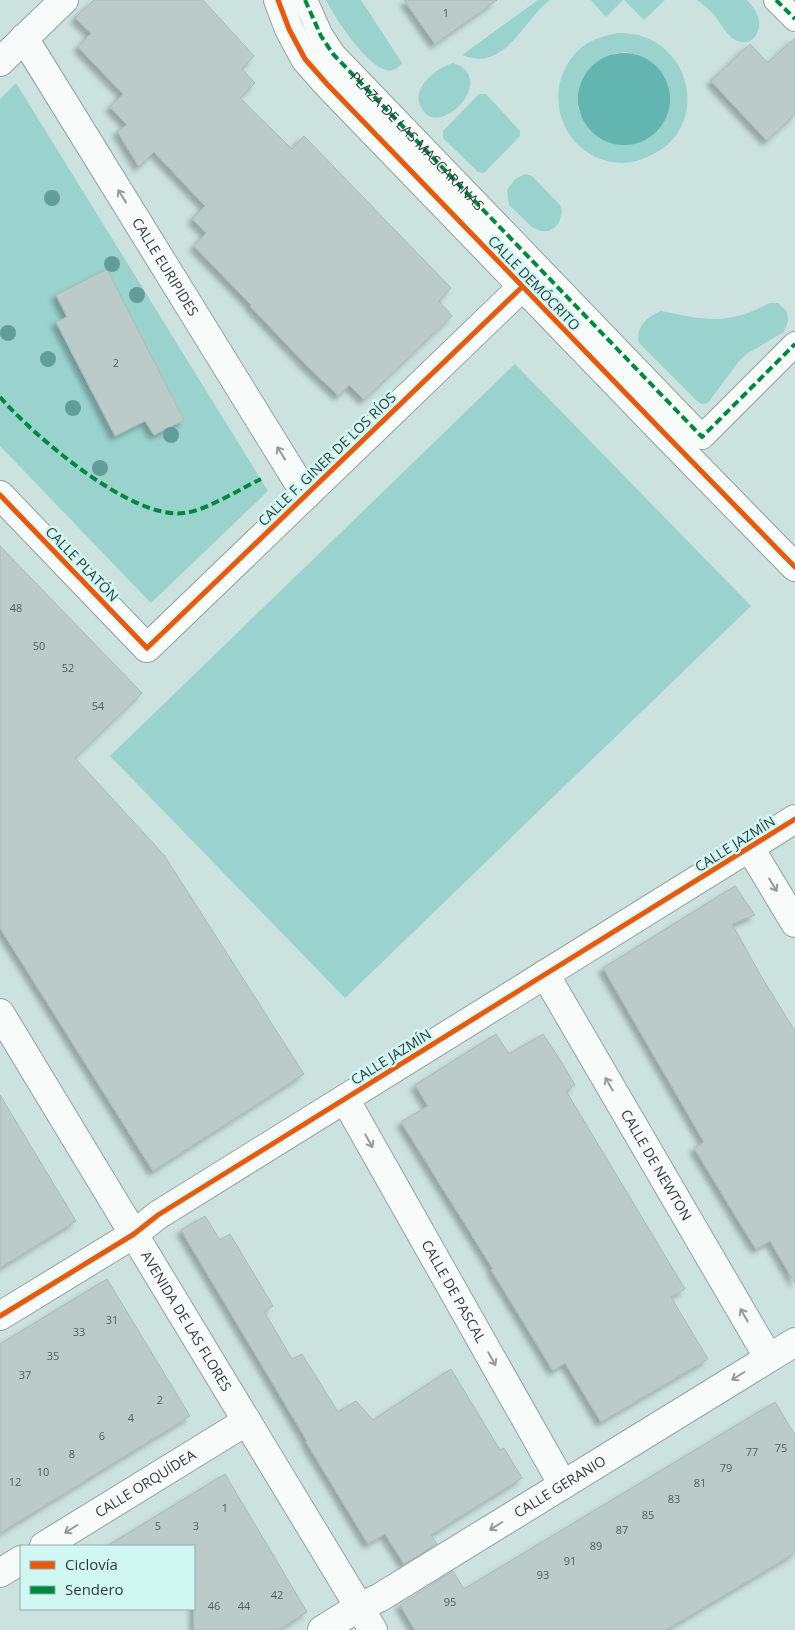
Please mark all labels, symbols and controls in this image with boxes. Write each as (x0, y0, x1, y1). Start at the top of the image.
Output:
house number: 1 (443, 5, 449, 20)
street label: PLAZA DE LAS MASCARANAS (346, 67, 489, 214)
one-way arrow (116, 189, 126, 203)
street label: CALLE EURIPIDES (128, 214, 203, 319)
street label: CALLE DEMÓCRITO (484, 231, 585, 334)
house number: 2 (113, 355, 119, 370)
street label: CALLE F. GINER DE LOS RÍOS (253, 388, 400, 530)
one-way arrow (276, 446, 286, 460)
street label: CALLE PLATÓN (42, 522, 123, 605)
house number: 48 (10, 600, 22, 615)
house number: 50 (33, 638, 45, 653)
house number: 52 (62, 660, 74, 675)
house number: 54 (92, 698, 105, 713)
street label: CALLE JAZMÍN (691, 811, 779, 876)
one-way arrow (768, 878, 778, 892)
street label: CALLE JAZMÍN (347, 1024, 435, 1089)
one-way arrow (604, 1077, 614, 1091)
street label: CALLE DE NEWTON (617, 1106, 696, 1224)
one-way arrow (365, 1134, 375, 1148)
street label: CALLE DE PASCAL (417, 1236, 491, 1346)
street label: AVENIDA DE LAS FLORES (137, 1247, 236, 1395)
one-way arrow (739, 1307, 749, 1322)
house number: 31 (106, 1312, 118, 1327)
house number: 33 (73, 1324, 85, 1339)
house number: 35 (47, 1348, 59, 1363)
one-way arrow (488, 1351, 497, 1366)
house number: 37 (19, 1367, 31, 1382)
one-way arrow (732, 1371, 746, 1381)
house number: 2 (157, 1392, 163, 1407)
house number: 4 (128, 1410, 135, 1425)
house number: 6 (99, 1428, 105, 1443)
house number: 75 (775, 1440, 787, 1455)
house number: 77 (746, 1444, 758, 1459)
street label: CALLE ORQUÍDEA (91, 1445, 199, 1521)
house number: 8 (69, 1446, 75, 1461)
street label: CALLE GERANIO (510, 1451, 609, 1522)
house number: 79 (720, 1460, 732, 1475)
house number: 10 (37, 1464, 49, 1479)
house number: 12 (9, 1474, 21, 1489)
house number: 81 (694, 1475, 706, 1490)
house number: 83 (668, 1491, 680, 1506)
house number: 1 (222, 1500, 228, 1515)
house number: 85 (642, 1507, 654, 1522)
house number: 5 (155, 1518, 161, 1533)
house number: 3 (193, 1518, 199, 1533)
one-way arrow (489, 1521, 503, 1532)
house number: 87 (616, 1522, 628, 1537)
one-way arrow (65, 1524, 79, 1534)
house number: 89 (590, 1538, 602, 1553)
legend (20, 1545, 195, 1610)
house number: 91 (564, 1553, 576, 1568)
text: Ciclovía (65, 1554, 118, 1574)
house number: 93 (537, 1567, 549, 1582)
text: Sendero (65, 1579, 124, 1599)
house number: 42 (271, 1587, 283, 1602)
house number: 95 (444, 1594, 456, 1609)
house number: 46 (208, 1598, 220, 1613)
house number: 44 (238, 1598, 251, 1613)

